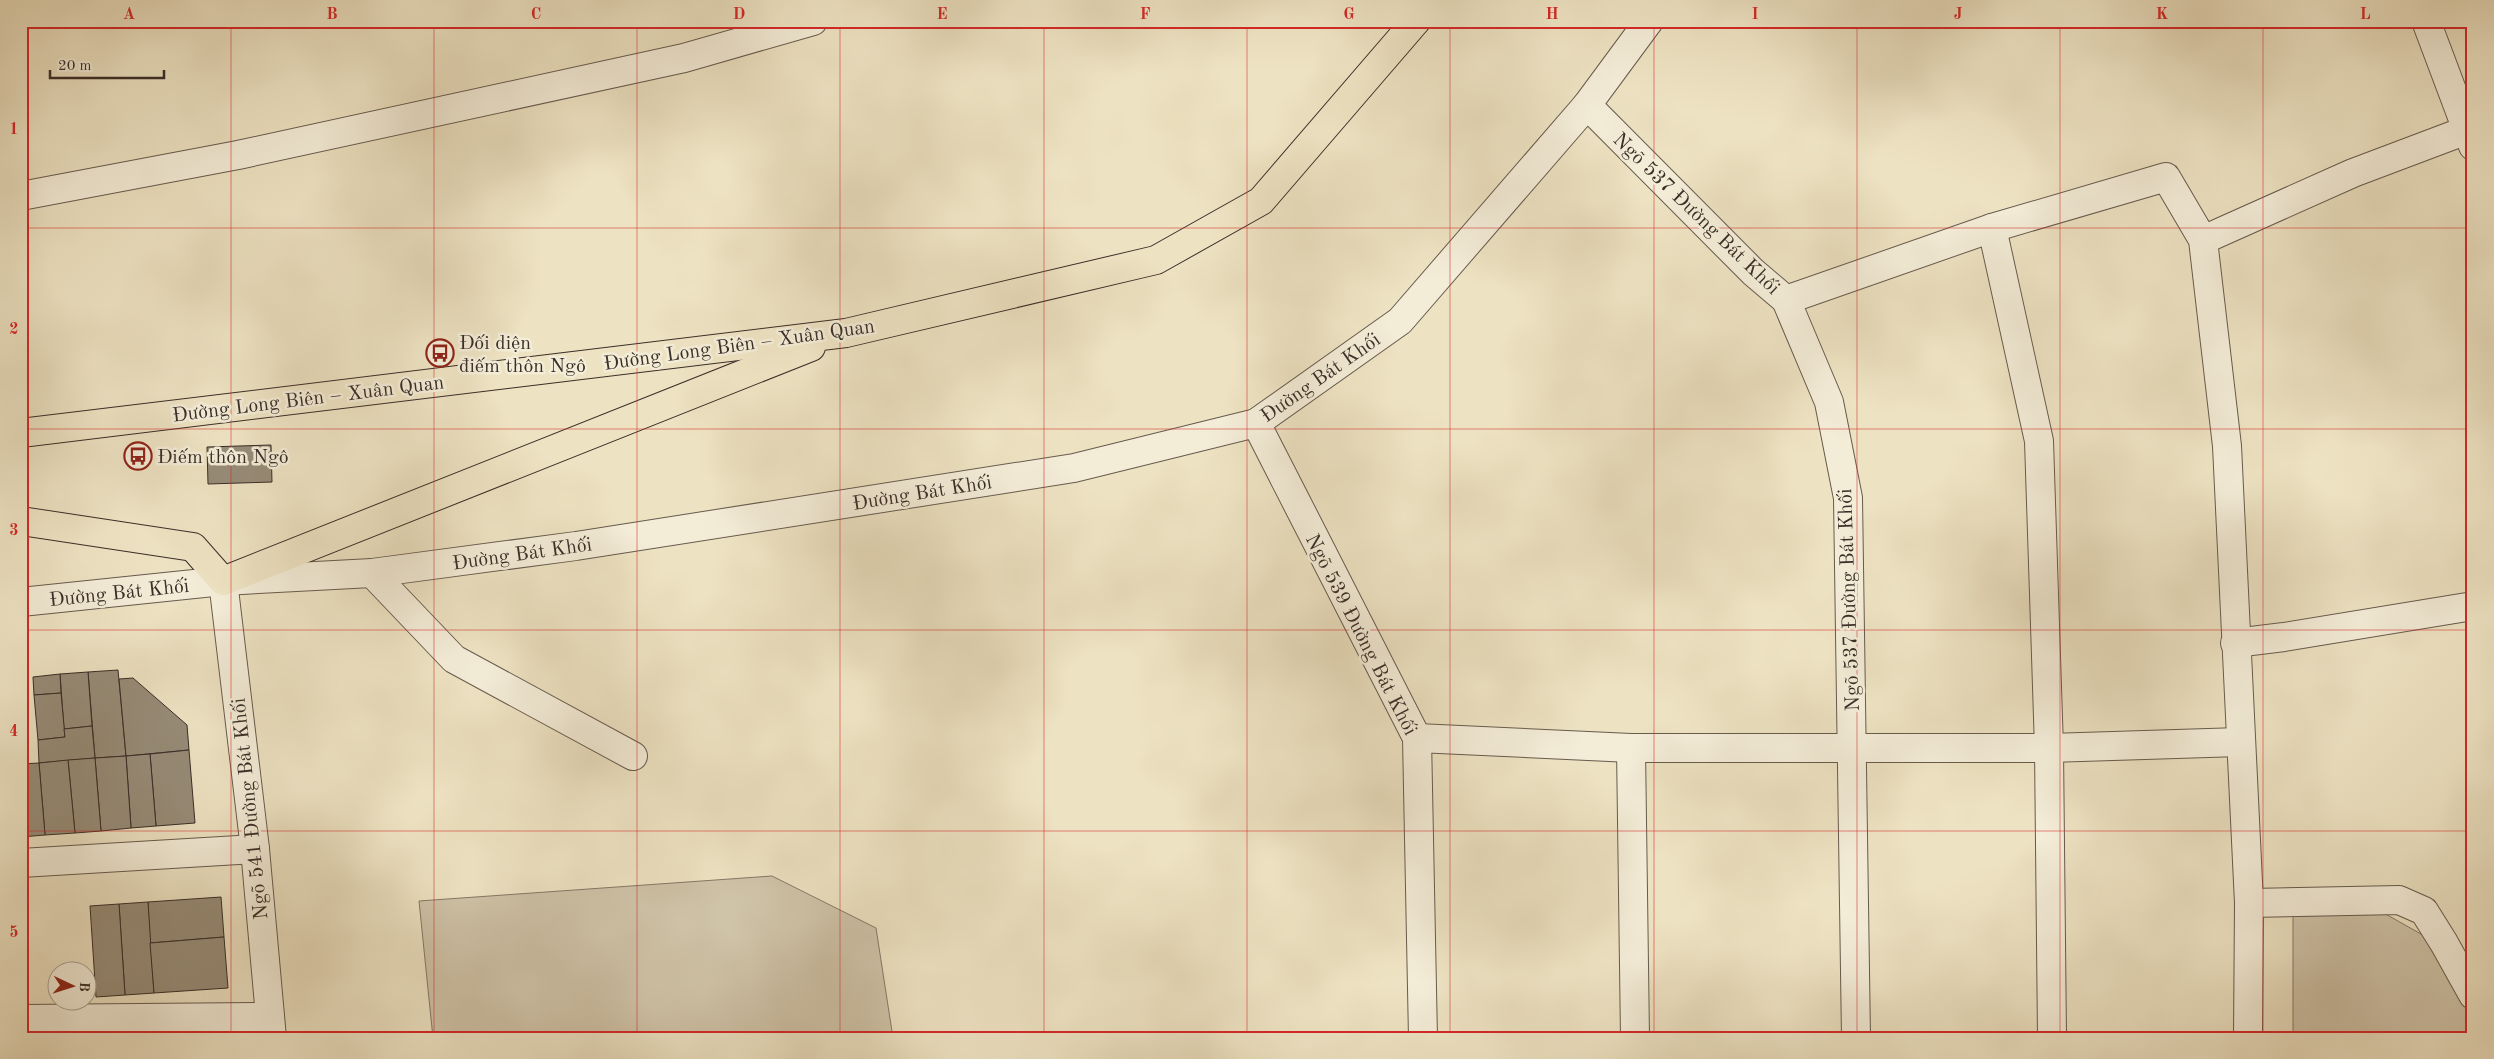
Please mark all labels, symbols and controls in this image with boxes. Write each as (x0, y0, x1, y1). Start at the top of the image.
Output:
text: A (123, 7, 135, 23)
text: B (326, 7, 338, 23)
text: C (531, 7, 541, 23)
text: D (733, 7, 745, 23)
text: E (936, 7, 948, 23)
text: F (1140, 7, 1151, 23)
text: G (1343, 7, 1355, 23)
text: H (1545, 7, 1559, 23)
text: I (1751, 7, 1759, 23)
text: J (1954, 7, 1963, 23)
text: K (2156, 7, 2168, 23)
text: L (2360, 7, 2371, 23)
scale bar (50, 48, 164, 80)
text: 20 m (58, 59, 92, 74)
text: 1 (9, 122, 19, 138)
street label: Ngõ 537 Đường Bát Khối (1608, 130, 1783, 299)
street label: Đường Long Biên – Xuân Quan (602, 317, 876, 375)
text: 2 (9, 322, 19, 338)
street label: Đường Bát Khối (1258, 330, 1385, 427)
place label: Đối diện điếm thôn Ngô (459, 334, 586, 377)
bus stop icon: Đối diện điếm thôn Ngô (425, 338, 455, 368)
street label: Đường Long Biên – Xuân Quan (171, 373, 446, 427)
bus stop icon: Điếm thôn Ngô (123, 441, 153, 471)
place label: Điếm thôn Ngô (157, 448, 289, 468)
street label: Đường Bát Khối (851, 473, 993, 515)
street label: Ngõ 537 Đường Bát Khối (1836, 488, 1864, 712)
text: 3 (9, 523, 19, 539)
street label: Ngõ 539 Đường Bát Khối (1301, 531, 1420, 739)
street label: Đường Bát Khối (451, 535, 593, 575)
street label: Đường Bát Khối (48, 577, 190, 611)
street label: Ngõ 541 Đường Bát Khối (229, 697, 273, 921)
text: 4 (9, 724, 19, 740)
text: 5 (9, 925, 19, 941)
north arrow (48, 962, 98, 1012)
text: B (77, 981, 91, 992)

